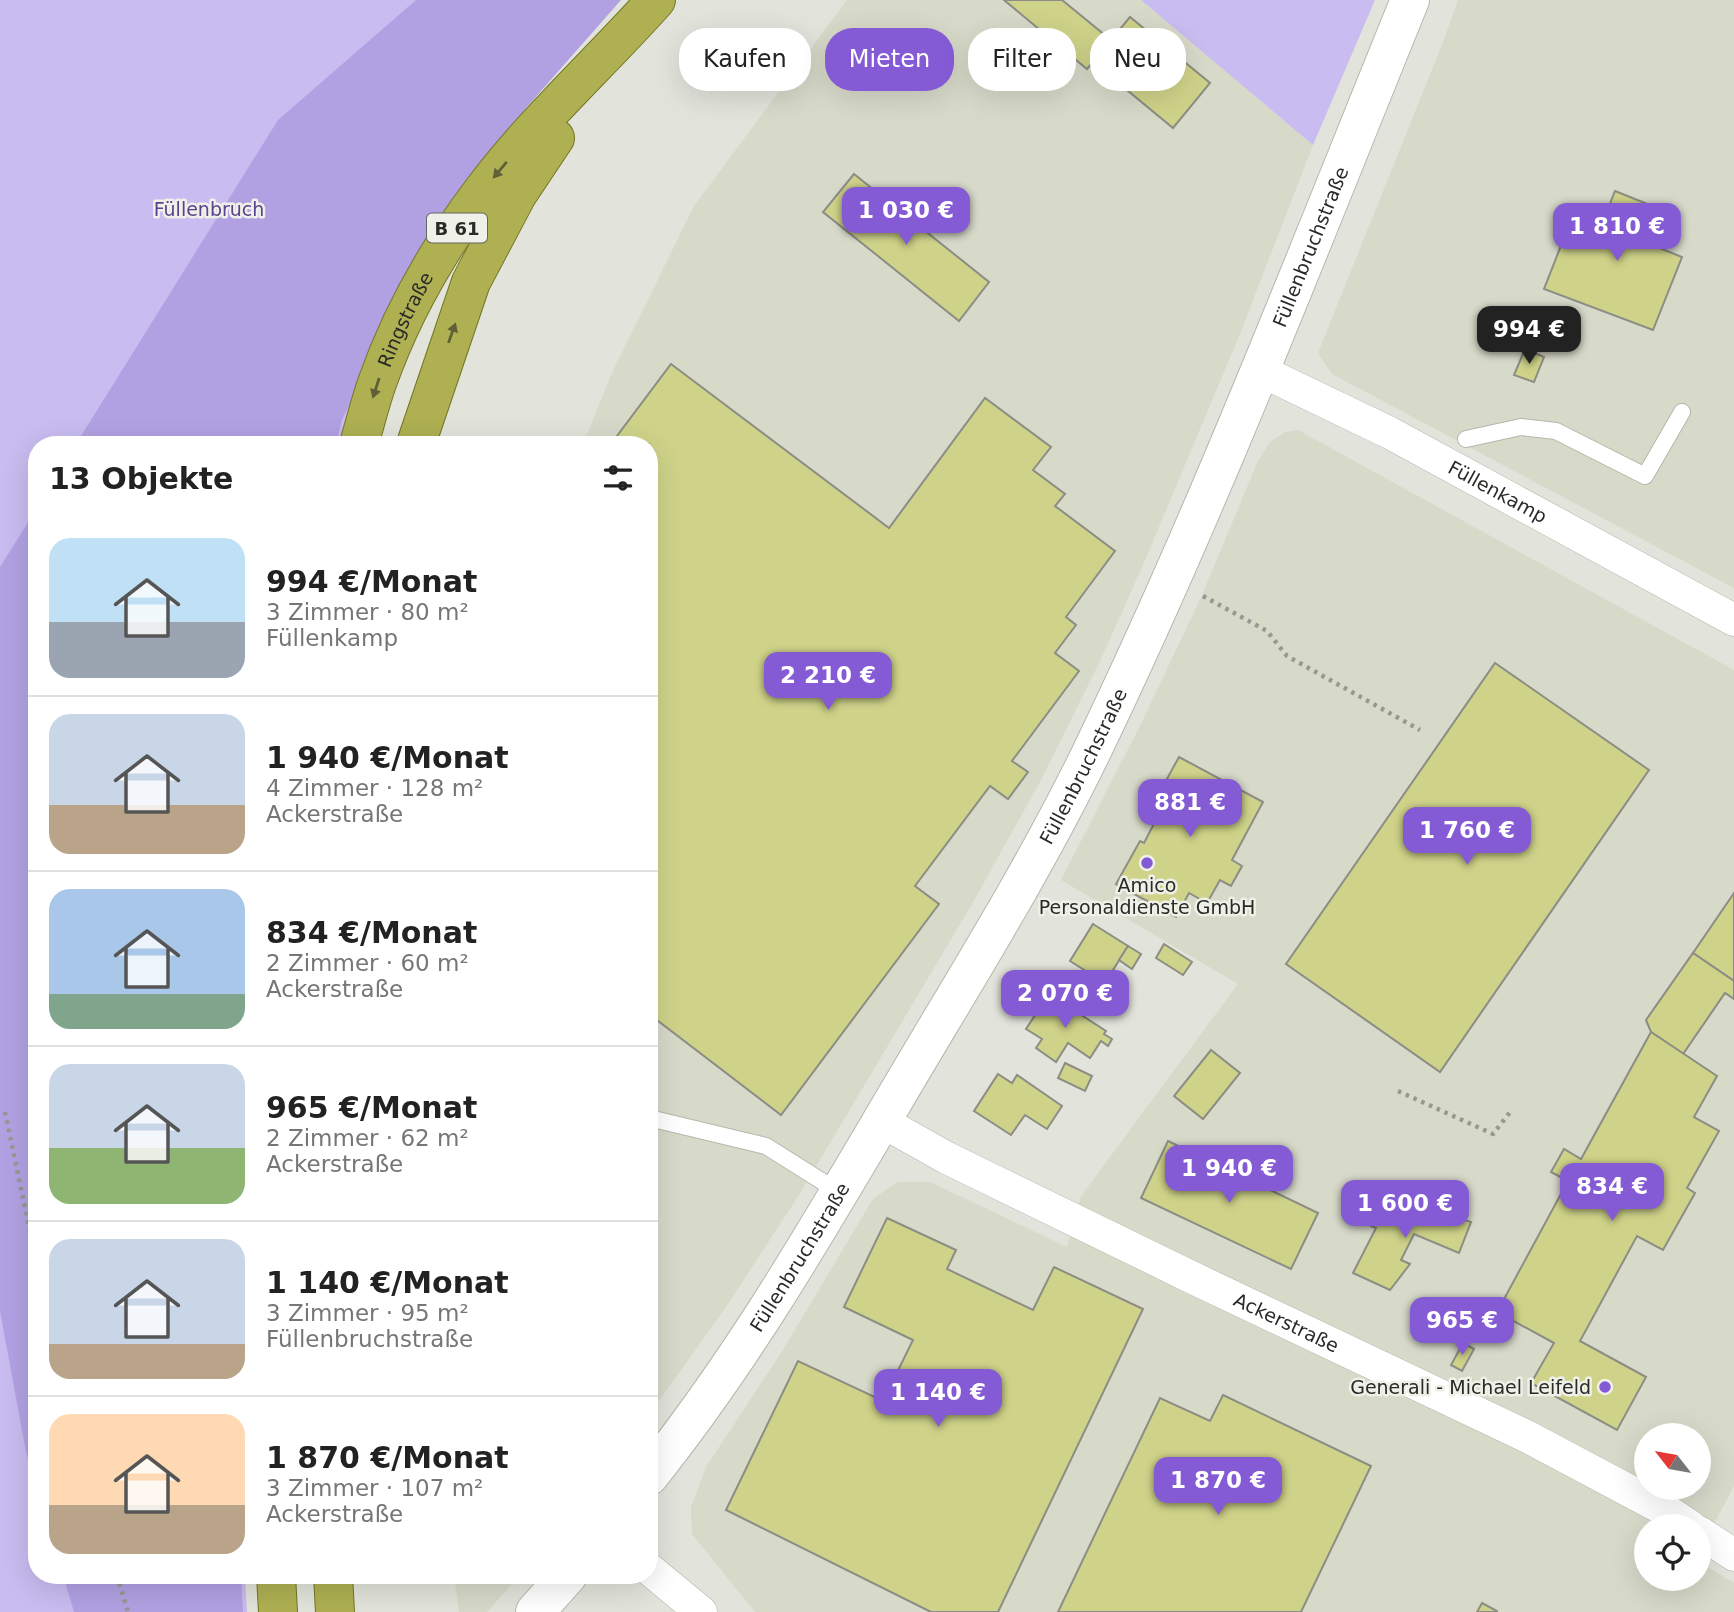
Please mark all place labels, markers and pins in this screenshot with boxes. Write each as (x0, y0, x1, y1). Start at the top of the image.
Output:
pin: 1 030 € (841, 188, 971, 247)
pin: 1 810 € (1552, 204, 1682, 263)
pin: 994 € (1480, 306, 1578, 366)
pin: 2 210 € (763, 652, 893, 712)
pin: 881 € (1141, 780, 1239, 839)
pin: 1 760 € (1402, 808, 1532, 867)
marker: Amico Personaldienste GmbH (1139, 855, 1155, 871)
place label: Amico Personaldienste GmbH (1039, 874, 1255, 918)
pin: 2 070 € (1000, 970, 1130, 1030)
pin: 1 940 € (1164, 1146, 1294, 1205)
pin: 834 € (1563, 1164, 1661, 1223)
pin: 1 600 € (1340, 1180, 1470, 1240)
pin: 965 € (1413, 1298, 1511, 1357)
pin: 1 140 € (873, 1370, 1003, 1429)
place label: Generali - Michael Leifeld (1350, 1376, 1591, 1398)
marker: Generali - Michael Leifeld (1597, 1379, 1613, 1395)
pin: 1 870 € (1153, 1458, 1283, 1517)

